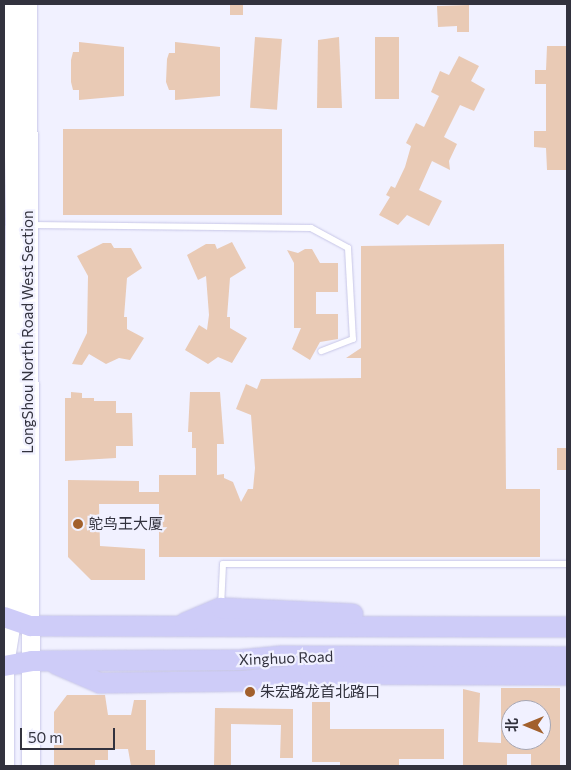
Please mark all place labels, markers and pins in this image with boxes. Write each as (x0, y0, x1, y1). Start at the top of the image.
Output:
place label: 鸵鸟王大厦 (88, 515, 163, 533)
marker: 鸵鸟王大厦 (72, 518, 84, 530)
place label: 朱宏路龙首北路口 (260, 683, 380, 701)
marker: 朱宏路龙首北路口 (244, 686, 256, 698)

